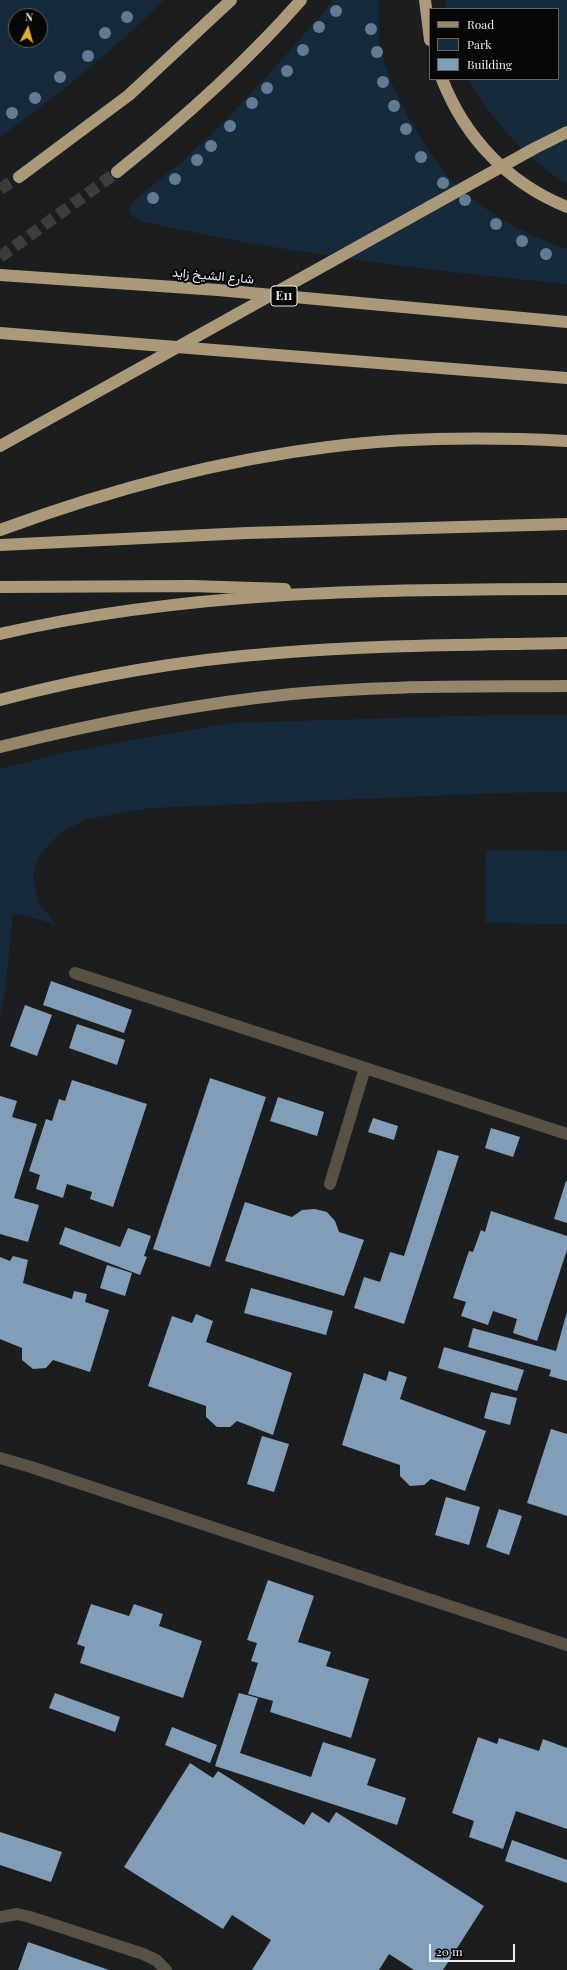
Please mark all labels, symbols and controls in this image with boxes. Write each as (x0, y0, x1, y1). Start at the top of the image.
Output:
north arrow (8, 8, 48, 48)
legend (429, 8, 559, 80)
text: N (24, 9, 34, 24)
text: Road (467, 16, 494, 32)
text: Park (467, 36, 492, 52)
text: Building (467, 56, 512, 72)
street label: شارع الشيخ زايد (171, 265, 255, 287)
road number: E11 (271, 286, 297, 306)
scale bar (431, 1936, 517, 1962)
text: 20 m (436, 1943, 463, 1959)

